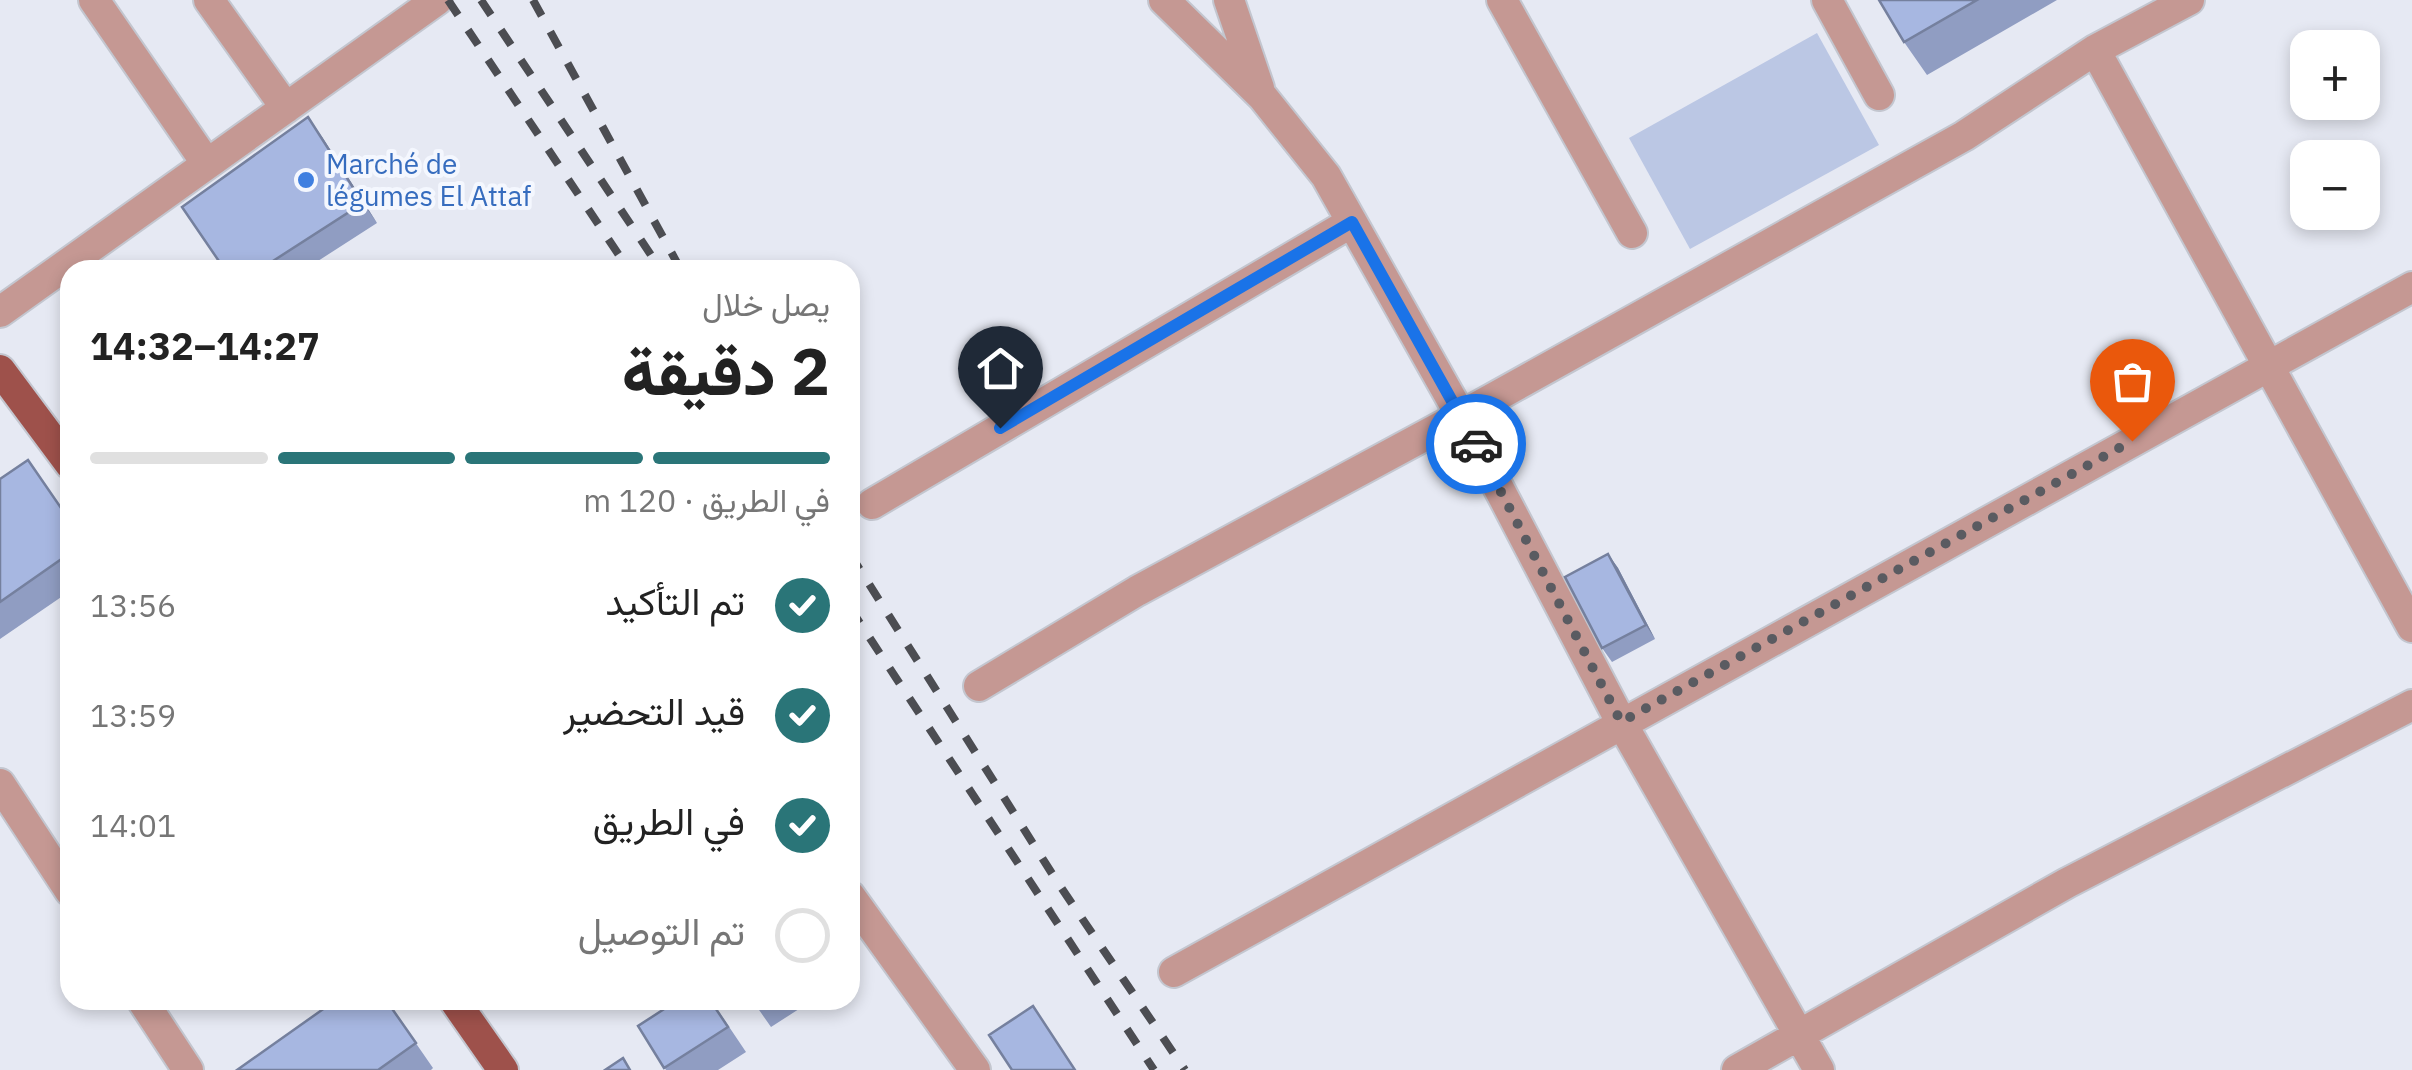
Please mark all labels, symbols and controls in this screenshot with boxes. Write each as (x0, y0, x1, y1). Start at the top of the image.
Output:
map controls (2290, 30, 2380, 230)
button: + (2290, 30, 2380, 120)
button: − (2290, 140, 2380, 230)
place label: Marché de légumes El Attaf (326, 145, 531, 214)
marker: Marché de légumes El Attaf (295, 169, 317, 191)
text: يصل خلال (702, 283, 830, 325)
text: 14:27–14:32 (90, 321, 320, 370)
pin (958, 326, 1043, 429)
text: 2 دقيقة (622, 328, 830, 413)
pin (2090, 339, 2175, 442)
icon: home (973, 341, 1028, 396)
icon: bag (2105, 354, 2160, 409)
courier (1426, 394, 1526, 494)
icon: car (1449, 417, 1504, 472)
text: في الطريق · 120 m (583, 479, 830, 521)
text: تم التأكيد (605, 576, 745, 625)
icon: check (775, 578, 830, 633)
text: 13:56 (90, 584, 176, 626)
text: قيد التحضير (563, 686, 745, 735)
icon: check (775, 688, 830, 743)
text: 13:59 (90, 694, 176, 736)
text: في الطريق (593, 796, 745, 845)
icon: check (775, 798, 830, 853)
text: 14:01 (90, 804, 176, 846)
text: تم التوصيل (578, 906, 745, 955)

